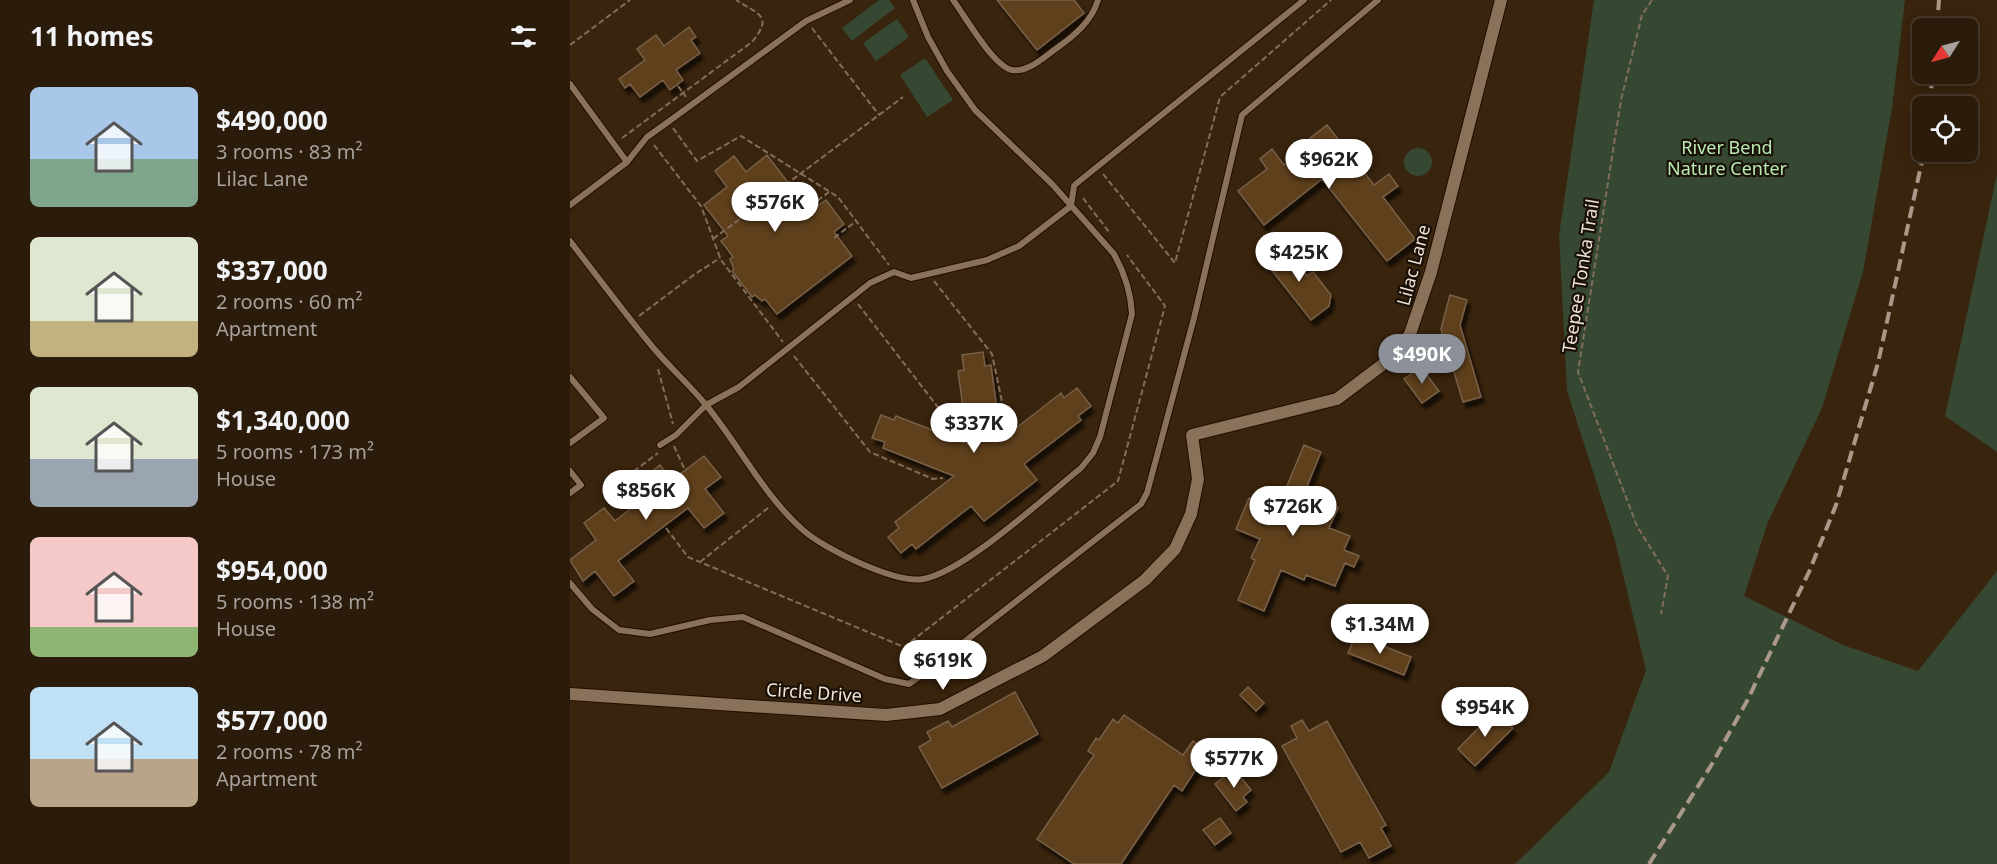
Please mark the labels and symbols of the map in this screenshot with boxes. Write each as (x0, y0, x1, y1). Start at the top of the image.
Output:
north arrow (1912, 18, 1978, 84)
park label: River Bend Nature Center (1667, 135, 1788, 180)
pin: $962K (1287, 139, 1371, 190)
pin: $576K (733, 182, 817, 233)
street label: Teepee Tonka Trail (1556, 197, 1604, 355)
street label: Lilac Lane (1391, 222, 1435, 308)
pin: $425K (1257, 232, 1341, 283)
pin: $490K (1380, 334, 1464, 385)
pin: $337K (932, 403, 1016, 454)
pin: $856K (604, 470, 688, 521)
pin: $726K (1251, 486, 1335, 537)
pin: $1.34M (1331, 604, 1429, 655)
pin: $619K (901, 640, 985, 691)
street label: Circle Drive (765, 677, 863, 707)
pin: $954K (1443, 687, 1527, 738)
pin: $577K (1192, 738, 1276, 789)

